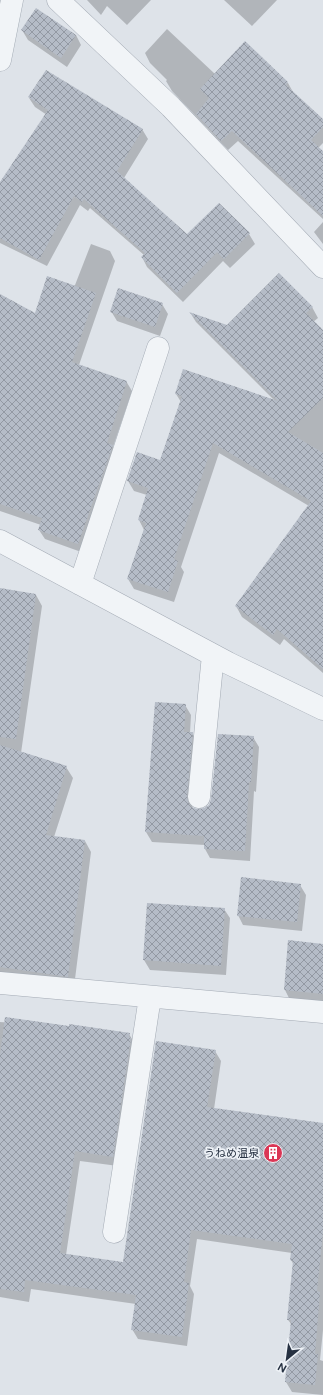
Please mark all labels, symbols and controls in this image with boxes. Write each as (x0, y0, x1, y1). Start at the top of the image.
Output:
building icon: うねめ温泉 (262, 1142, 284, 1164)
place label: うねめ温泉 (204, 1146, 260, 1160)
north arrow (267, 1339, 307, 1379)
text: N (275, 1360, 289, 1376)

